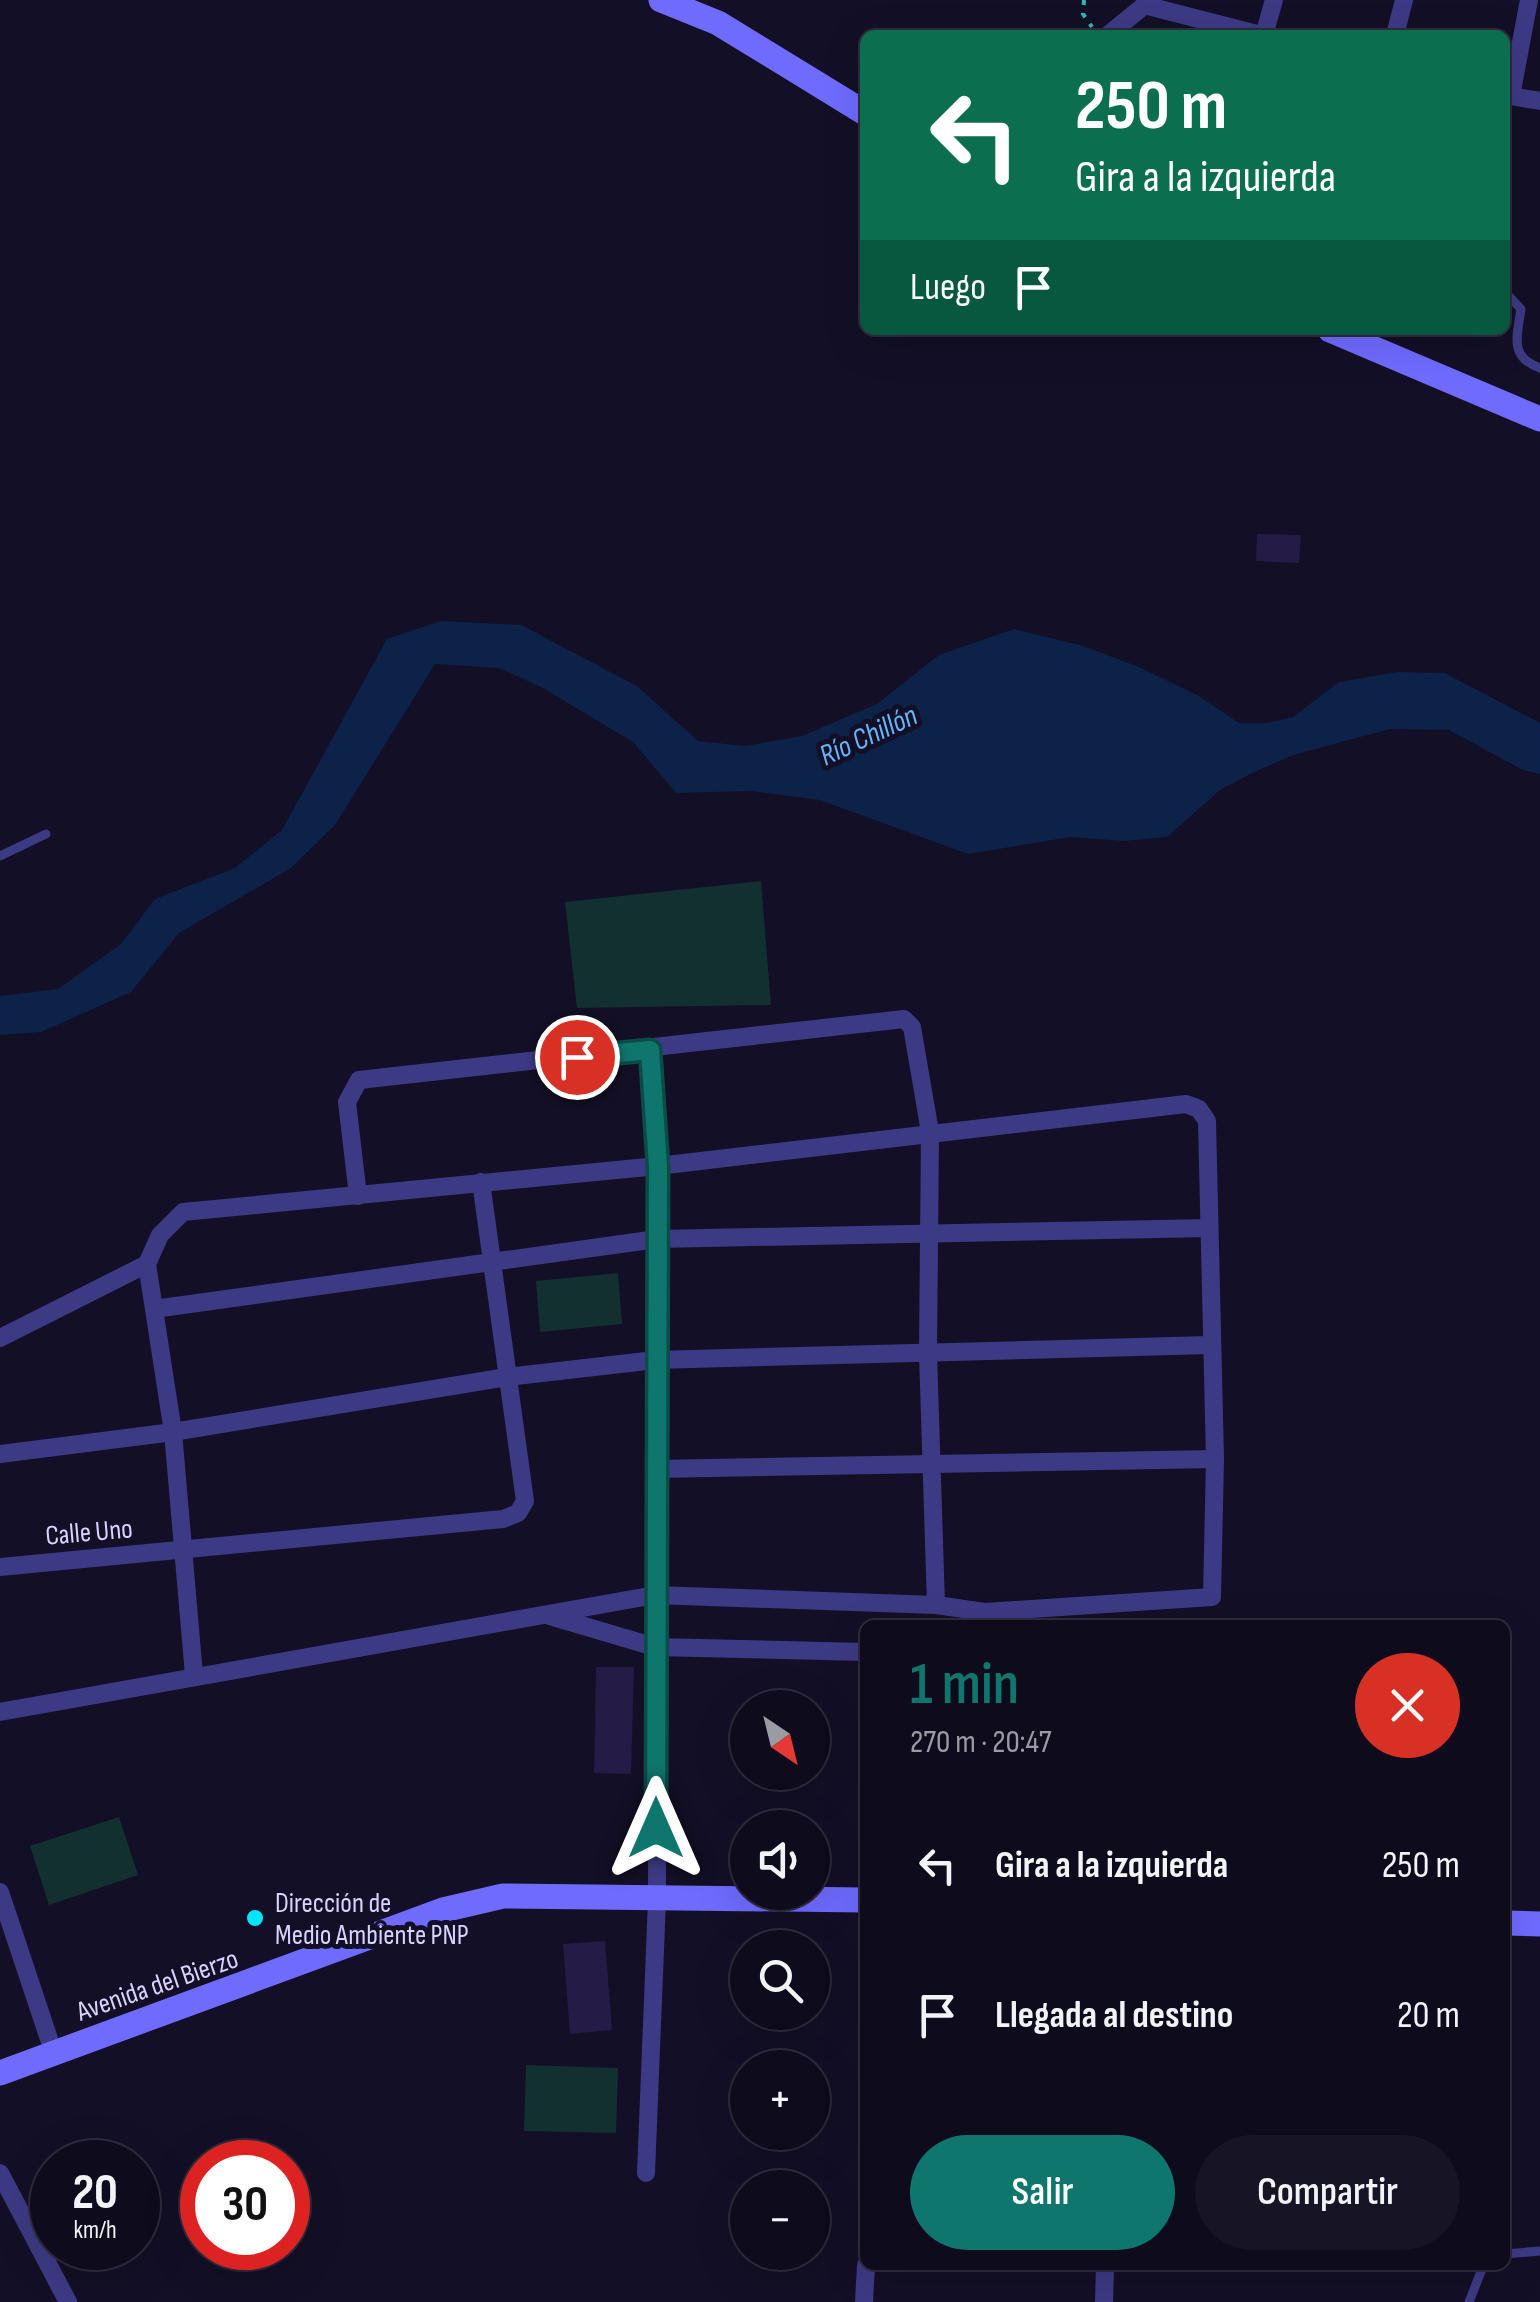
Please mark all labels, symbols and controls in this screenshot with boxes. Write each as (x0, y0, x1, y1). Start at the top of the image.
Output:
text: 250 m (1075, 65, 1227, 149)
icon: left (910, 70, 1040, 200)
text: Gira a la izquierda (1075, 150, 1336, 205)
icon: arrive (1006, 260, 1061, 315)
text: Luego (910, 265, 986, 310)
water label: Río Chillón (814, 698, 923, 774)
pin (535, 1015, 620, 1100)
icon: arrive (550, 1030, 605, 1085)
street label: Calle Uno (44, 1512, 134, 1553)
text: 1 min (910, 1649, 1019, 1721)
button: close (1355, 1653, 1460, 1758)
north arrow (730, 1690, 830, 1790)
map controls (730, 1690, 830, 2270)
text: 270 m · 20:47 (910, 1723, 1051, 1762)
position arrow (604, 1776, 708, 1880)
button: sound (730, 1810, 830, 1910)
icon: left (910, 1838, 965, 1893)
text: Gira a la izquierda (995, 1843, 1228, 1888)
text: 250 m (1382, 1843, 1460, 1888)
place label: Dirección de Medio Ambiente PNP (275, 1887, 469, 1952)
marker: Dirección de Medio Ambiente PNP (244, 1907, 266, 1929)
button: search (730, 1930, 830, 2030)
street label: Avenida del Bierzo (72, 1942, 243, 2029)
icon: arrive (910, 1988, 965, 2043)
text: Llegada al destino (995, 1993, 1233, 2038)
text: 20 m (1397, 1993, 1460, 2038)
button: + (730, 2050, 830, 2150)
button: Salir (910, 2135, 1175, 2250)
button: Compartir (1195, 2135, 1460, 2250)
speed limit sign: 30 (180, 2140, 310, 2270)
text: 20 (72, 2163, 118, 2223)
button: − (730, 2170, 830, 2270)
text: km/h (73, 2215, 117, 2246)

